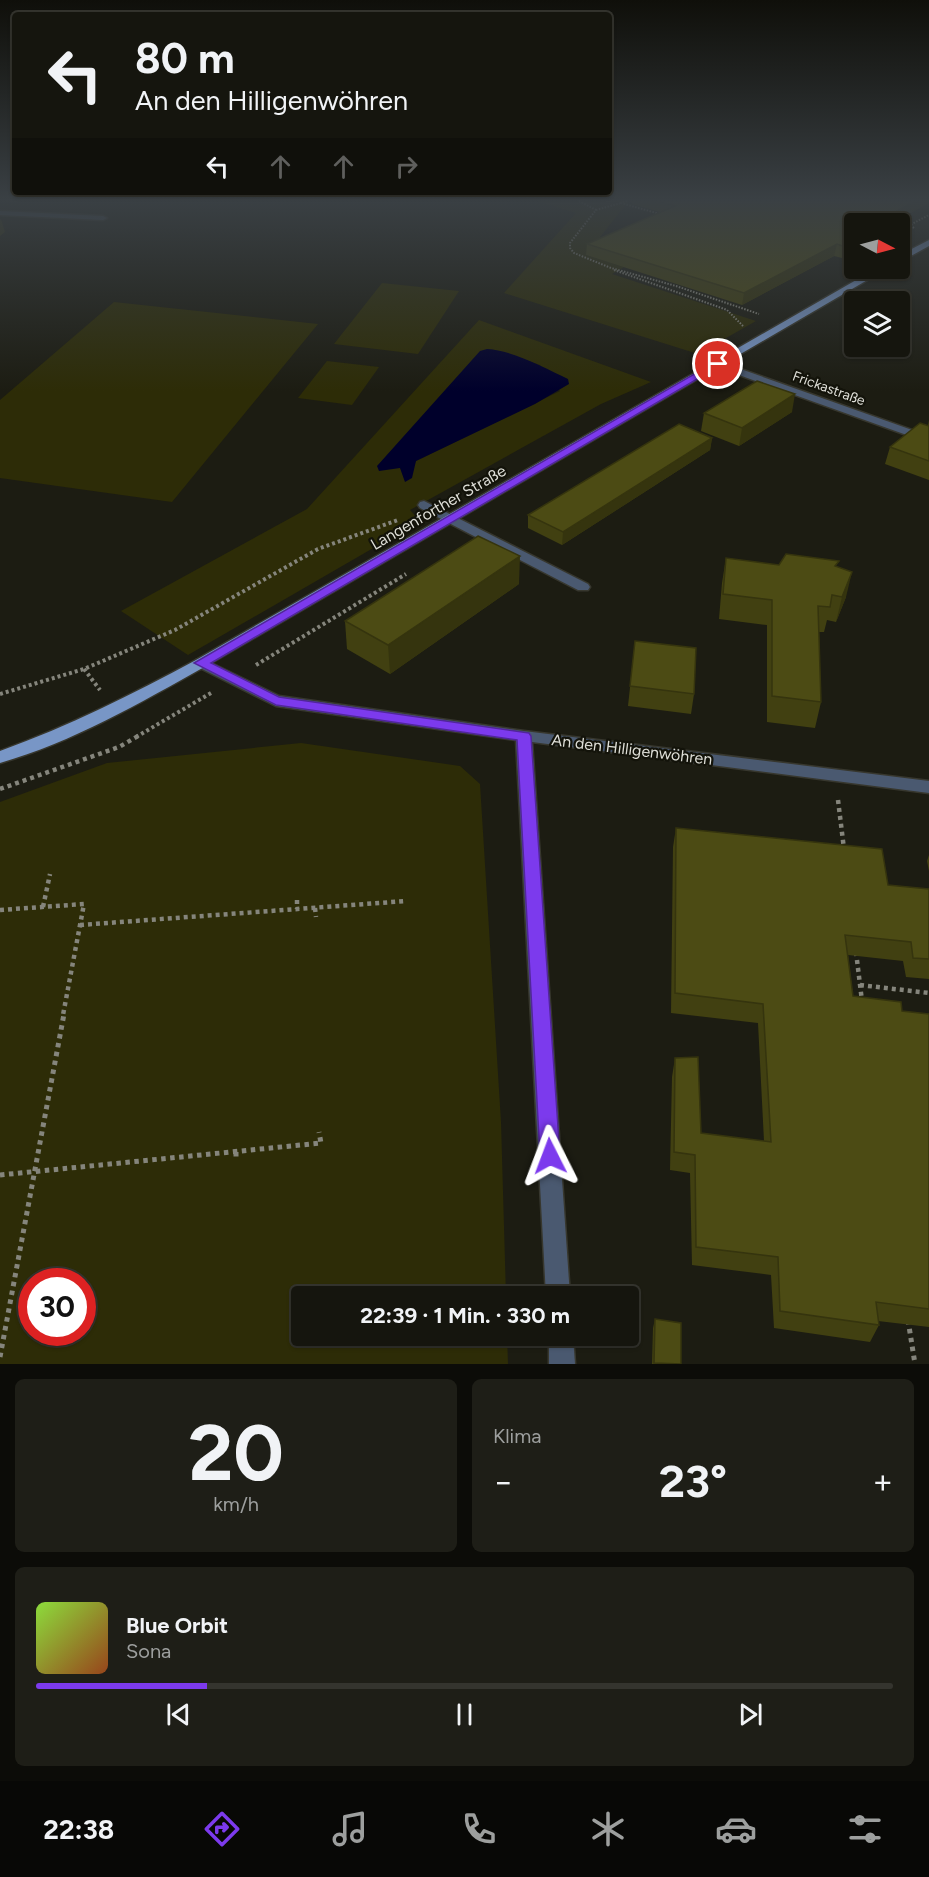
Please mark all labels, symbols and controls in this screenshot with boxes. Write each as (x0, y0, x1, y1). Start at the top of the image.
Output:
text: 80 m (135, 33, 235, 84)
icon: left (36, 36, 114, 114)
text: An den Hilligenwöhren (135, 84, 408, 117)
icon: left (201, 150, 234, 183)
icon: ahead (264, 150, 297, 183)
icon: ahead (327, 150, 360, 183)
icon: right (390, 150, 423, 183)
north arrow (844, 213, 910, 279)
map controls (844, 213, 910, 357)
button: layers (844, 291, 910, 357)
pin (692, 338, 743, 389)
icon: arrive (701, 347, 734, 380)
street label: Frickastraße (790, 367, 868, 410)
street label: Langenforther Straße (367, 461, 510, 554)
street label: An den Hilligenwöhren (551, 730, 713, 769)
position arrow (518, 1124, 582, 1188)
speed limit sign: 30 (18, 1268, 96, 1346)
text: 22:39 · 1 Min. · 330 m (360, 1302, 570, 1329)
text: 20 (188, 1406, 284, 1500)
text: Klima (493, 1424, 541, 1448)
text: 23° (659, 1454, 727, 1508)
text: − (493, 1462, 514, 1501)
text: + (872, 1462, 893, 1501)
text: km/h (213, 1492, 259, 1516)
text: Blue Orbit (126, 1612, 228, 1639)
text: Sona (126, 1639, 171, 1663)
icon: previous (162, 1698, 195, 1731)
icon: pause (448, 1698, 481, 1731)
icon: next (734, 1698, 767, 1731)
icon: directions (201, 1808, 243, 1850)
icon: music (329, 1808, 371, 1850)
icon: phone (458, 1808, 500, 1850)
icon: climate (587, 1808, 629, 1850)
icon: car (715, 1808, 757, 1850)
icon: filters (844, 1808, 886, 1850)
text: 22:38 (43, 1813, 114, 1846)

